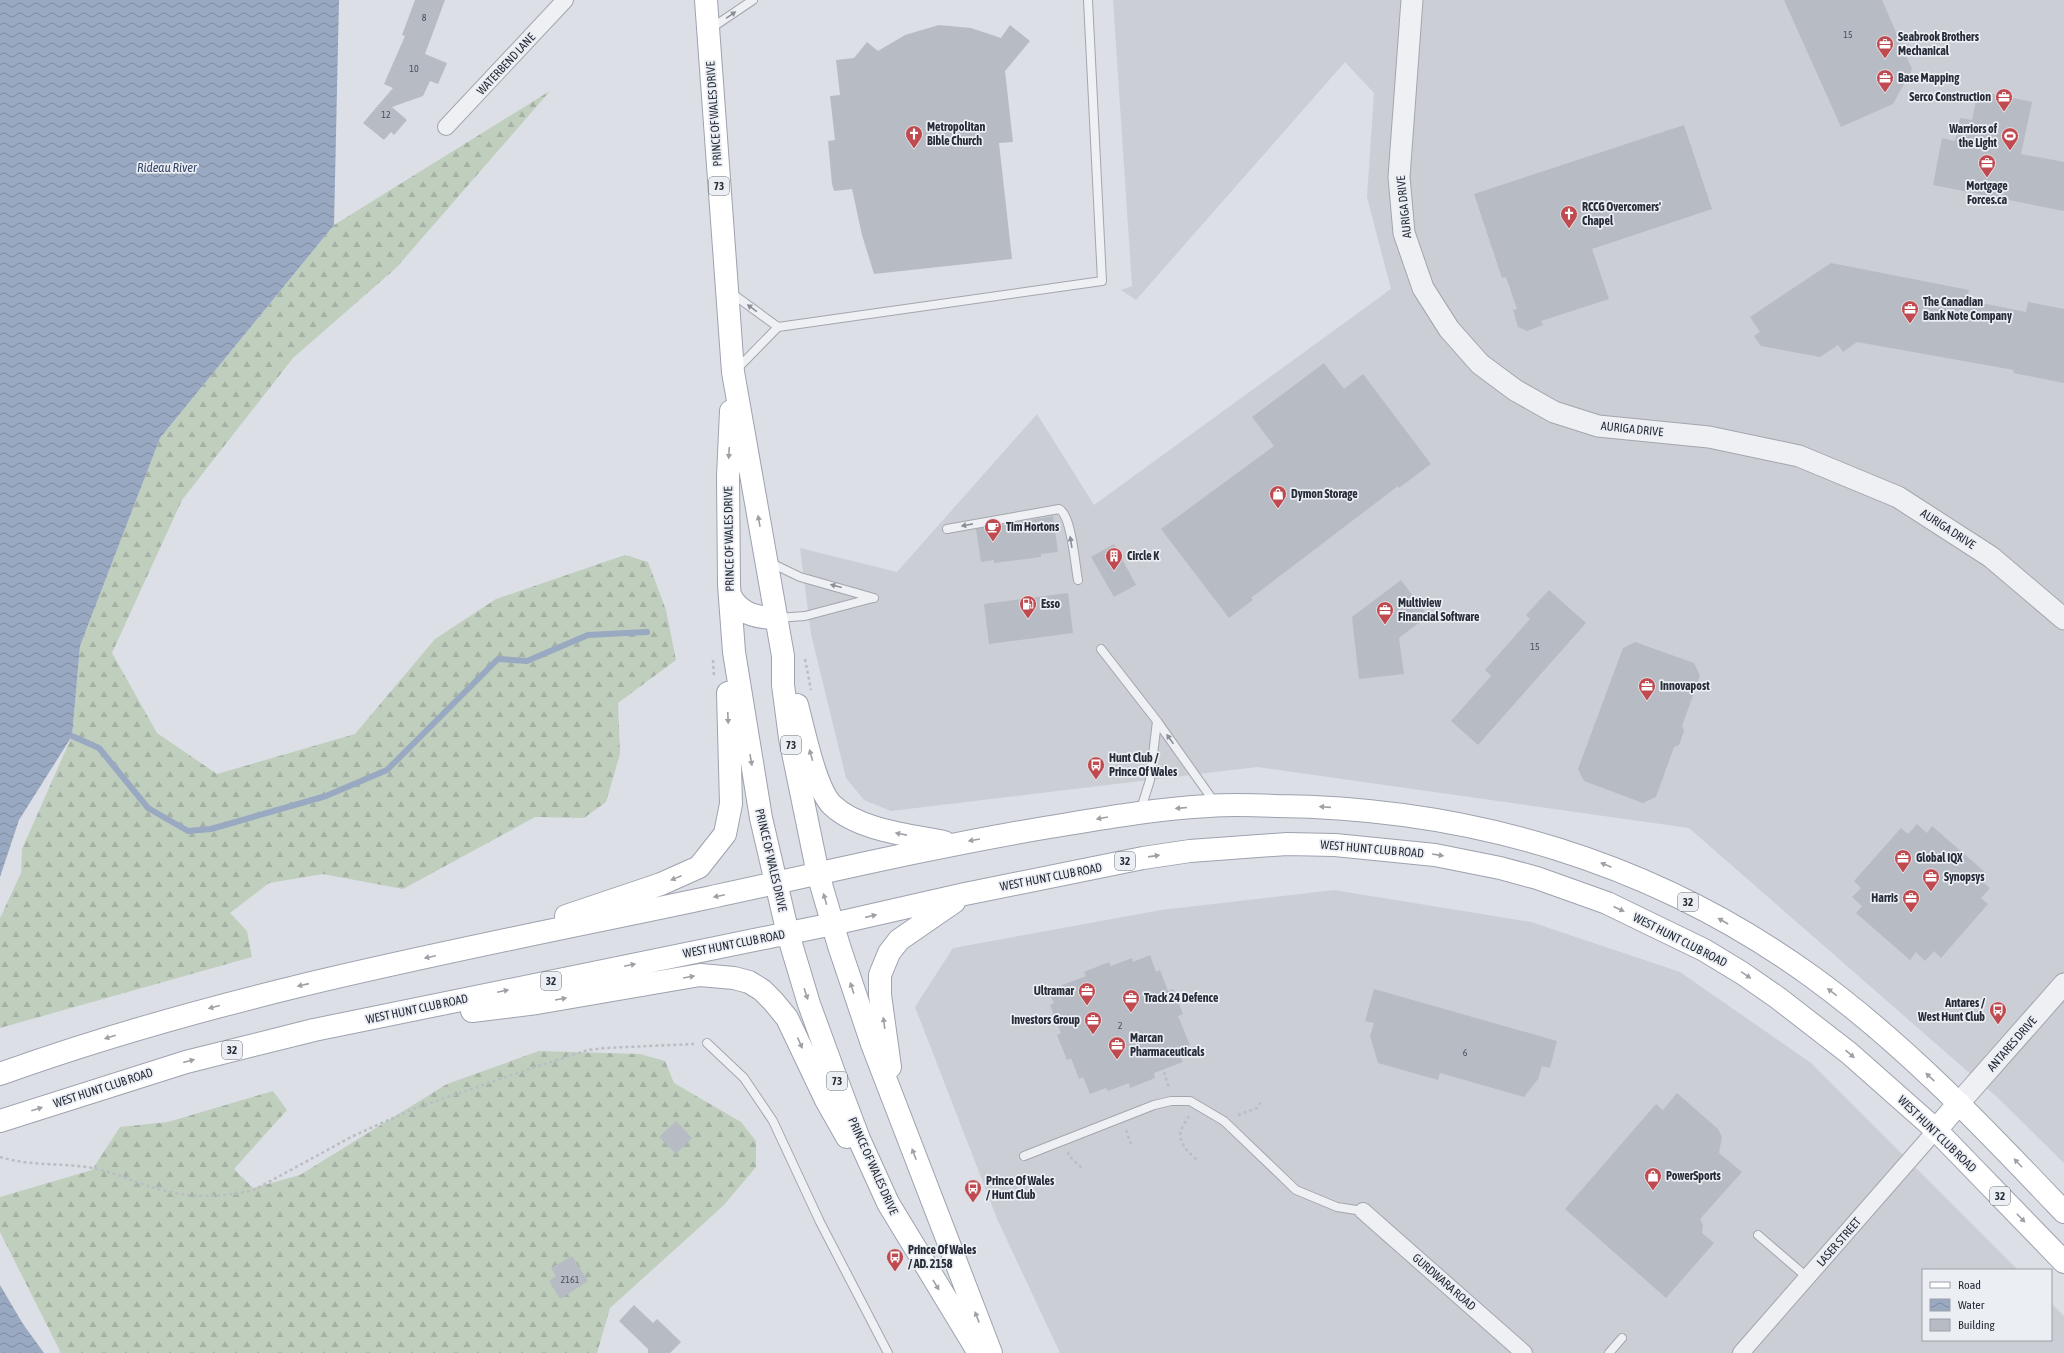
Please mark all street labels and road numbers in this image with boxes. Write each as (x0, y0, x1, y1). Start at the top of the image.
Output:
street label: WATERBEND LANE (474, 30, 538, 98)
street label: PRINCE OF WALES DRIVE (703, 61, 725, 167)
street label: AURIGA DRIVE (1394, 175, 1414, 239)
road number: 73 (709, 177, 729, 195)
street label: AURIGA DRIVE (1600, 419, 1664, 439)
street label: PRINCE OF WALES DRIVE (721, 486, 737, 592)
street label: AURIGA DRIVE (1918, 506, 1978, 552)
road number: 73 (781, 736, 801, 754)
street label: PRINCE OF WALES DRIVE (752, 807, 790, 913)
street label: WEST HUNT CLUB ROAD (1320, 838, 1425, 861)
road number: 32 (1115, 852, 1135, 870)
street label: WEST HUNT CLUB ROAD (999, 860, 1104, 894)
road number: 32 (1678, 893, 1698, 911)
street label: WEST HUNT CLUB ROAD (1631, 910, 1730, 970)
street label: WEST HUNT CLUB ROAD (682, 927, 787, 961)
road number: 32 (541, 972, 561, 990)
street label: WEST HUNT CLUB ROAD (365, 991, 469, 1027)
street label: ANTARES DRIVE (1984, 1014, 2040, 1074)
road number: 32 (222, 1041, 242, 1059)
street label: WEST HUNT CLUB ROAD (51, 1065, 155, 1111)
road number: 73 (827, 1072, 847, 1090)
street label: WEST HUNT CLUB ROAD (1895, 1093, 1979, 1175)
street label: PRINCE OF WALES DRIVE (845, 1115, 901, 1217)
road number: 32 (1990, 1187, 2010, 1205)
street label: LASER STREET (1814, 1214, 1864, 1269)
street label: GURDWARA ROAD (1409, 1251, 1479, 1314)

